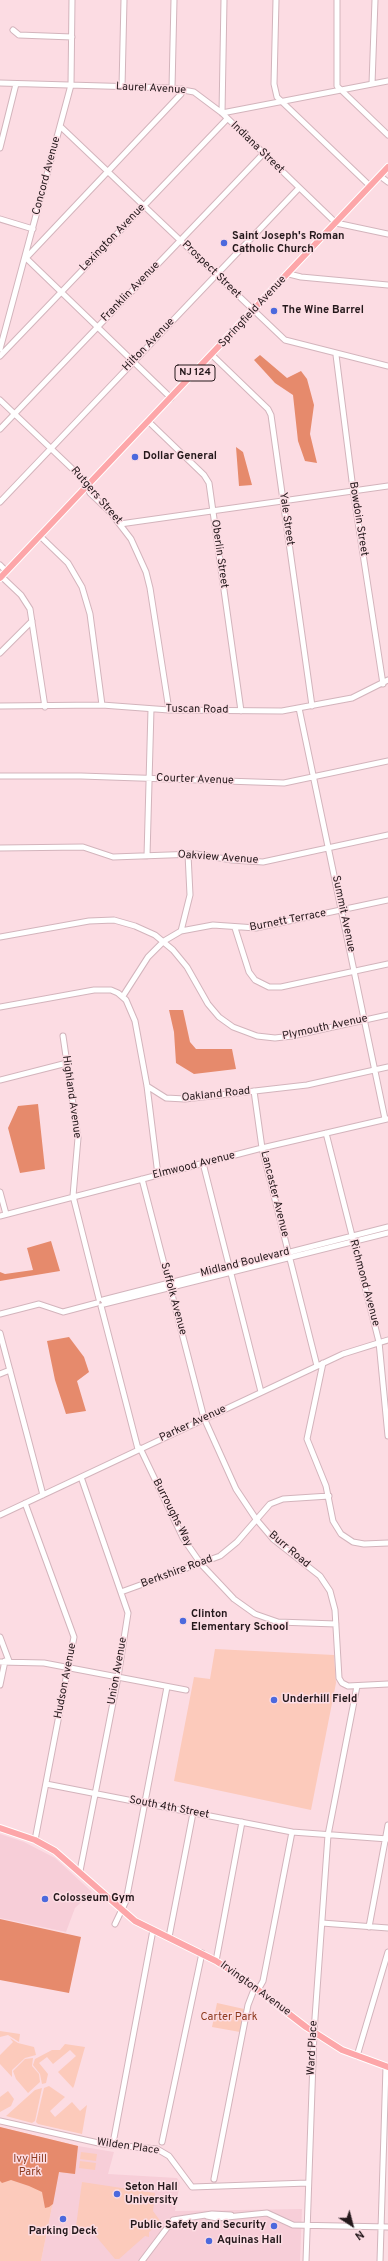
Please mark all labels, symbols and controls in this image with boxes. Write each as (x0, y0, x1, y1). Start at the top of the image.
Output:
street label: Laurel Avenue (116, 81, 186, 97)
street label: Indiana Street (228, 119, 286, 177)
street label: Concord Avenue (30, 135, 64, 217)
street label: Lexington Avenue (78, 202, 148, 274)
place label: Saint Joseph's Roman Catholic Church (232, 230, 345, 256)
street label: Prospect Street (179, 238, 243, 302)
marker: Saint Joseph's Roman Catholic Church (219, 238, 229, 248)
street label: Franklin Avenue (99, 259, 163, 325)
street label: Springfield Avenue (216, 273, 290, 351)
place label: The Wine Barrel (282, 304, 364, 318)
marker: The Wine Barrel (269, 306, 279, 316)
street label: Hilton Avenue (120, 316, 178, 374)
road number: NJ 124 (175, 365, 215, 381)
place label: Dollar General (143, 450, 217, 464)
marker: Dollar General (130, 452, 140, 462)
street label: Rutgers Street (67, 465, 125, 527)
street label: Bowdoin Street (346, 481, 370, 557)
street label: Yale Street (276, 491, 296, 547)
street label: Oberlin Street (208, 519, 230, 589)
street label: Tuscan Road (166, 703, 228, 717)
street label: Courter Avenue (156, 772, 234, 788)
street label: Oakview Avenue (177, 849, 259, 867)
street label: Summit Avenue (328, 875, 358, 953)
street label: Burnett Terrace (249, 907, 327, 935)
street label: Plymouth Avenue (281, 1012, 369, 1044)
street label: Highland Avenue (59, 1055, 83, 1139)
street label: Oakland Road (181, 1085, 251, 1105)
street label: Elmwood Avenue (151, 1149, 237, 1183)
street label: Lancaster Avenue (257, 1150, 291, 1238)
street label: Richmond Avenue (346, 1238, 382, 1328)
street label: Midland Boulevard (199, 1246, 291, 1280)
street label: Suffolk Avenue (157, 1261, 189, 1337)
street label: Parker Avenue (158, 1403, 228, 1445)
street label: Burroughs Way (149, 1477, 195, 1549)
street label: Burr Road (266, 1529, 312, 1571)
street label: Berkshire Road (139, 1553, 215, 1591)
place label: Clinton Elementary School (191, 1608, 288, 1634)
marker: Clinton Elementary School (178, 1616, 188, 1626)
street label: Union Avenue (106, 1636, 130, 1706)
street label: Hudson Avenue (52, 1642, 80, 1720)
place label: Underhill Field (282, 1693, 357, 1707)
marker: Underhill Field (269, 1695, 279, 1705)
street label: South 4th Street (128, 1794, 210, 1822)
place label: Colosseum Gym (53, 1892, 135, 1906)
marker: Colosseum Gym (40, 1894, 50, 1904)
street label: Irvington Avenue (217, 1959, 293, 2019)
park label: Carter Park (200, 2011, 258, 2025)
street label: Ward Place (305, 2020, 321, 2076)
street label: Wilden Place (96, 2136, 160, 2158)
park label: Ivy Hill Park (13, 2153, 47, 2179)
place label: Seton Hall University (125, 2181, 178, 2207)
marker: Seton Hall University (112, 2189, 122, 2199)
north arrow (332, 2205, 372, 2245)
marker: Parking Deck (58, 2214, 68, 2224)
place label: Public Safety and Security (130, 2219, 266, 2233)
marker: Public Safety and Security (269, 2221, 279, 2231)
place label: Parking Deck (29, 2225, 97, 2239)
text: N (352, 2227, 366, 2243)
place label: Aquinas Hall (217, 2234, 282, 2248)
marker: Aquinas Hall (204, 2236, 214, 2246)

